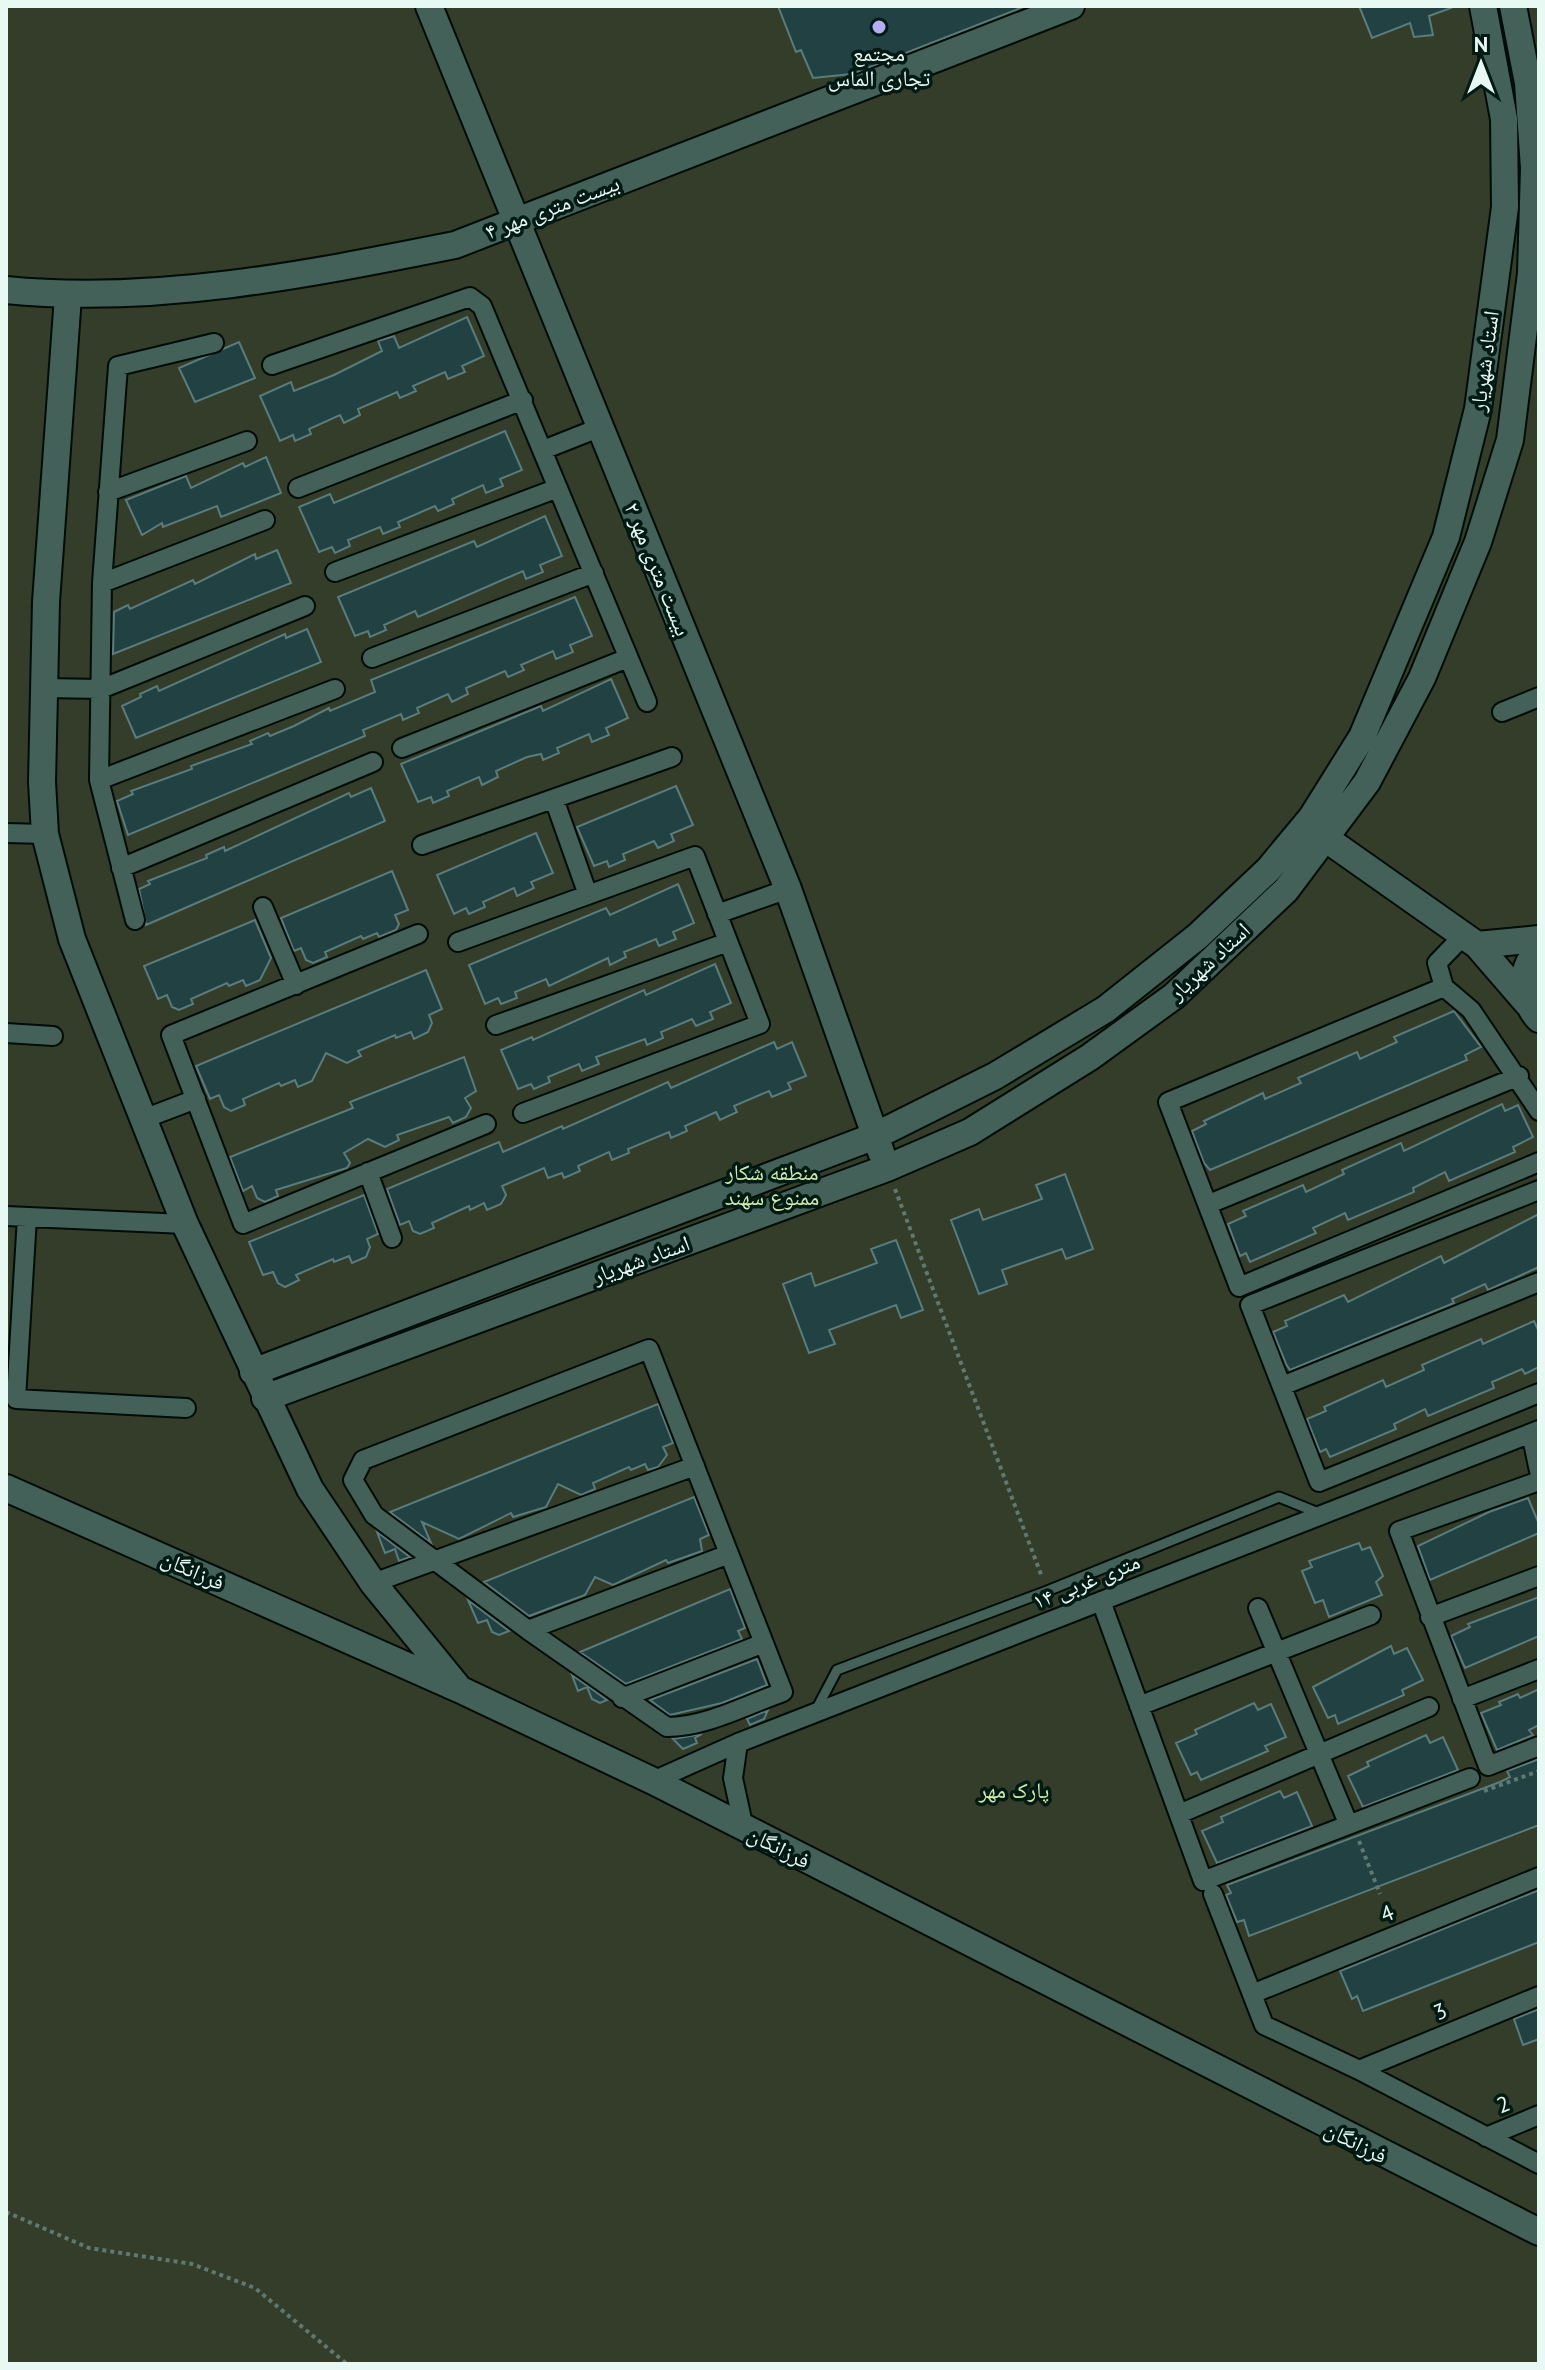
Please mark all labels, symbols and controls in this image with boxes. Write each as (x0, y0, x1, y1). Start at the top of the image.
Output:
marker: مجتمع تجاری الماس (870, 18, 888, 36)
north arrow (1441, 24, 1521, 104)
text: N (1474, 30, 1488, 58)
place label: مجتمع تجاری الماس (828, 39, 931, 92)
street label: بیست متری مهر ۴ (481, 169, 623, 245)
street label: استاد شهریار (1463, 309, 1505, 414)
street label: بیست متری مهر ۲ (618, 498, 698, 640)
street label: استاد شهریار (1162, 916, 1256, 1007)
park label: منطقه شکار ممنوع سهند (724, 1158, 819, 1211)
street label: استاد شهریار (588, 1228, 693, 1290)
street label: فرزانگان (157, 1544, 229, 1596)
street label: ۱۴ متری غربی (1028, 1547, 1144, 1615)
park label: پارک مهر (978, 1776, 1049, 1804)
street label: فرزانگان (743, 1819, 815, 1875)
street label: 4 (1376, 1898, 1398, 1928)
street label: 3 (1429, 1996, 1451, 2026)
street label: 2 (1492, 2089, 1514, 2119)
street label: فرزانگان (1320, 2114, 1392, 2170)

